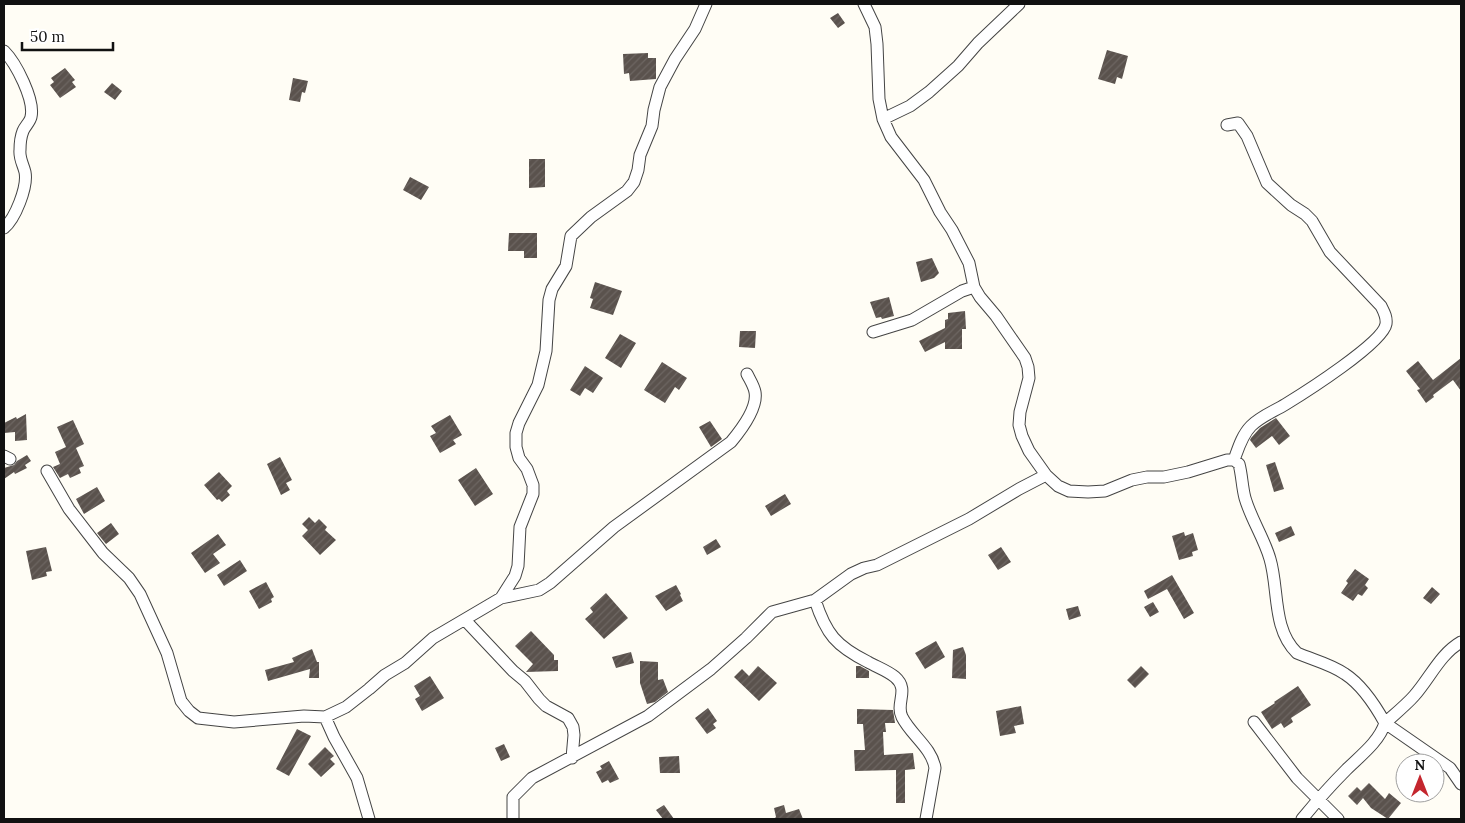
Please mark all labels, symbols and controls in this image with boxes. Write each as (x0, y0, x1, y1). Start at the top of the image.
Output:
scale bar (22, 20, 114, 52)
text: 50 m (30, 27, 65, 46)
north arrow (1395, 753, 1445, 803)
text: N (1415, 756, 1426, 774)

